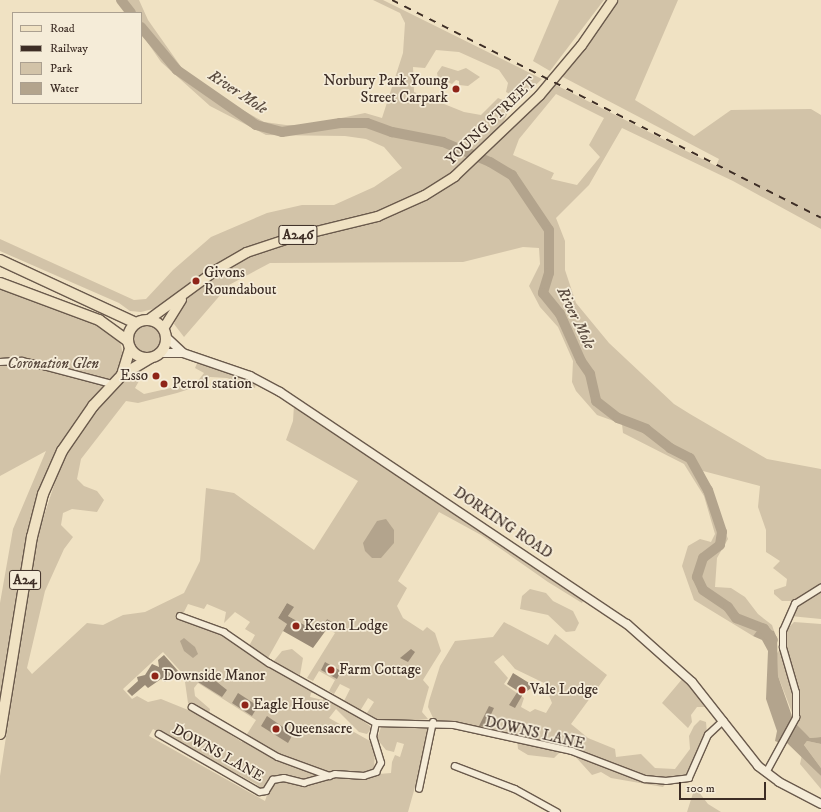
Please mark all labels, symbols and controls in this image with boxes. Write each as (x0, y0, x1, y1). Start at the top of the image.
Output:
legend (12, 12, 142, 104)
text: Road (50, 21, 75, 36)
text: Railway (50, 41, 88, 56)
text: Park (50, 61, 72, 76)
water label: River Mole (205, 66, 271, 118)
place label: Norbury Park Young Street Carpark (324, 71, 448, 106)
street label: YOUNG STREET (442, 73, 540, 169)
text: Water (50, 81, 79, 96)
marker: Norbury Park Young Street Carpark (451, 84, 461, 94)
road number: A246 (278, 223, 318, 247)
place label: Givons Roundabout (204, 263, 276, 298)
marker: Givons Roundabout (191, 276, 201, 286)
water label: River Mole (553, 284, 599, 352)
park label: Coronation Glen (7, 355, 99, 373)
place label: Esso (120, 367, 148, 385)
marker: Esso (151, 371, 161, 381)
place label: Petrol station (172, 375, 252, 393)
marker: Petrol station (159, 379, 169, 389)
street label: DORKING ROAD (450, 483, 556, 563)
road number: A24 (9, 568, 41, 592)
place label: Keston Lodge (304, 617, 388, 635)
marker: Keston Lodge (291, 621, 301, 631)
place label: Farm Cottage (339, 661, 421, 679)
marker: Farm Cottage (326, 665, 336, 675)
place label: Downside Manor (163, 667, 265, 685)
marker: Downside Manor (150, 671, 160, 681)
place label: Vale Lodge (530, 681, 598, 699)
marker: Vale Lodge (517, 685, 527, 695)
place label: Eagle House (253, 696, 329, 714)
marker: Eagle House (240, 700, 250, 710)
street label: DOWNS LANE (483, 713, 587, 753)
street label: DOWNS LANE (169, 720, 267, 786)
place label: Queensacre (284, 720, 352, 738)
marker: Queensacre (271, 724, 281, 734)
scale bar (681, 774, 768, 800)
text: 100 m (686, 781, 715, 796)

